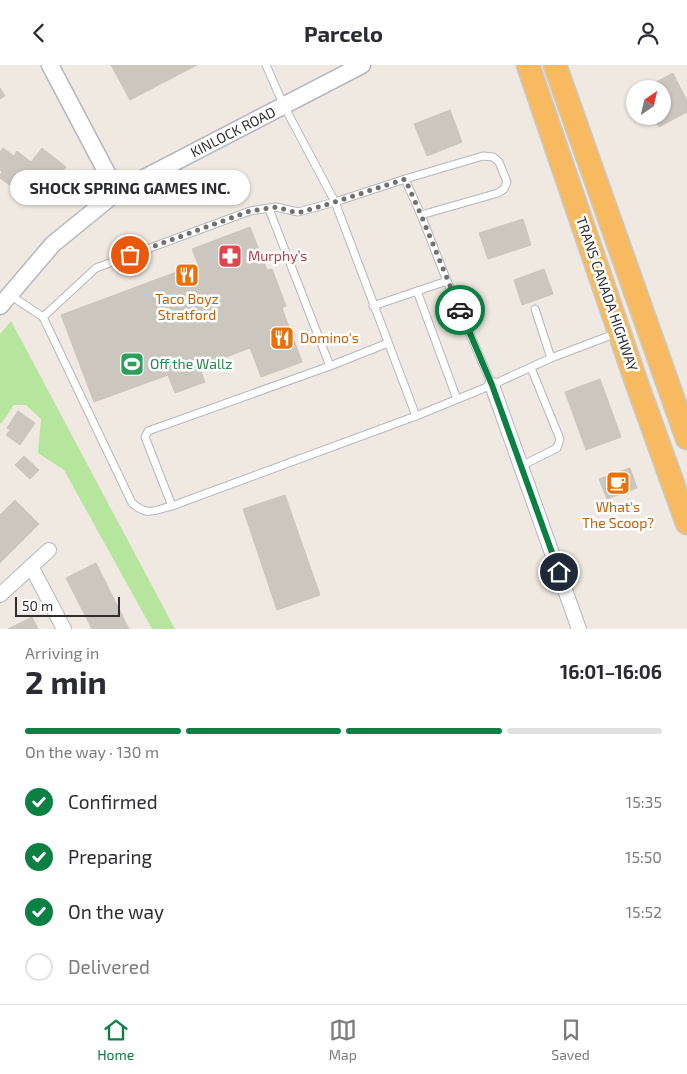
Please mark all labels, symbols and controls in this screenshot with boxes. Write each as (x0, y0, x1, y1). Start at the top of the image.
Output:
icon: back (25, 19, 53, 47)
icon: person (634, 19, 662, 47)
text: Parcelo (304, 20, 383, 46)
north arrow (626, 80, 671, 125)
map controls (626, 80, 671, 125)
street label: KINLOCK ROAD (187, 103, 278, 160)
callout: SHOCK SPRING GAMES INC. (10, 170, 250, 205)
text: SHOCK SPRING GAMES INC. (29, 178, 231, 197)
street label: TRANS CANADA HIGHWAY (573, 214, 642, 373)
pin (109, 234, 151, 276)
icon: bag (116, 241, 144, 269)
pharmacy icon: Murphy’s (217, 243, 243, 269)
place label: Murphy’s (248, 247, 307, 264)
restaurant icon: Taco Boyz Stratford (174, 262, 200, 288)
courier (435, 285, 485, 335)
place label: Taco Boyz Stratford (155, 290, 219, 323)
icon: car (446, 296, 474, 324)
restaurant icon: Domino's (269, 325, 295, 351)
place label: Domino's (300, 329, 359, 346)
sports icon: Off the Wallz (119, 351, 145, 377)
place label: Off the Wallz (150, 355, 232, 372)
cafe icon: What's The Scoop? (605, 470, 631, 496)
place label: What's The Scoop? (582, 498, 654, 531)
pin (538, 551, 580, 593)
icon: home (545, 558, 573, 586)
scale bar (15, 594, 120, 617)
text: 50 m (22, 597, 53, 614)
text: Arriving in (25, 643, 99, 662)
text: 16:01–16:06 (560, 660, 662, 683)
text: 2 min (25, 662, 107, 700)
text: On the way · 130 m (25, 742, 159, 761)
icon: check (25, 788, 53, 816)
text: Confirmed (68, 790, 158, 813)
text: 15:35 (626, 792, 662, 811)
icon: check (25, 843, 53, 871)
text: Preparing (68, 845, 152, 868)
text: 15:50 (625, 847, 662, 866)
icon: check (25, 898, 53, 926)
text: On the way (68, 900, 164, 923)
text: 15:52 (626, 902, 662, 921)
text: Delivered (68, 955, 150, 978)
tab: Home (97, 1016, 134, 1063)
tab: Map (329, 1016, 357, 1063)
tab: Saved (551, 1016, 590, 1063)

